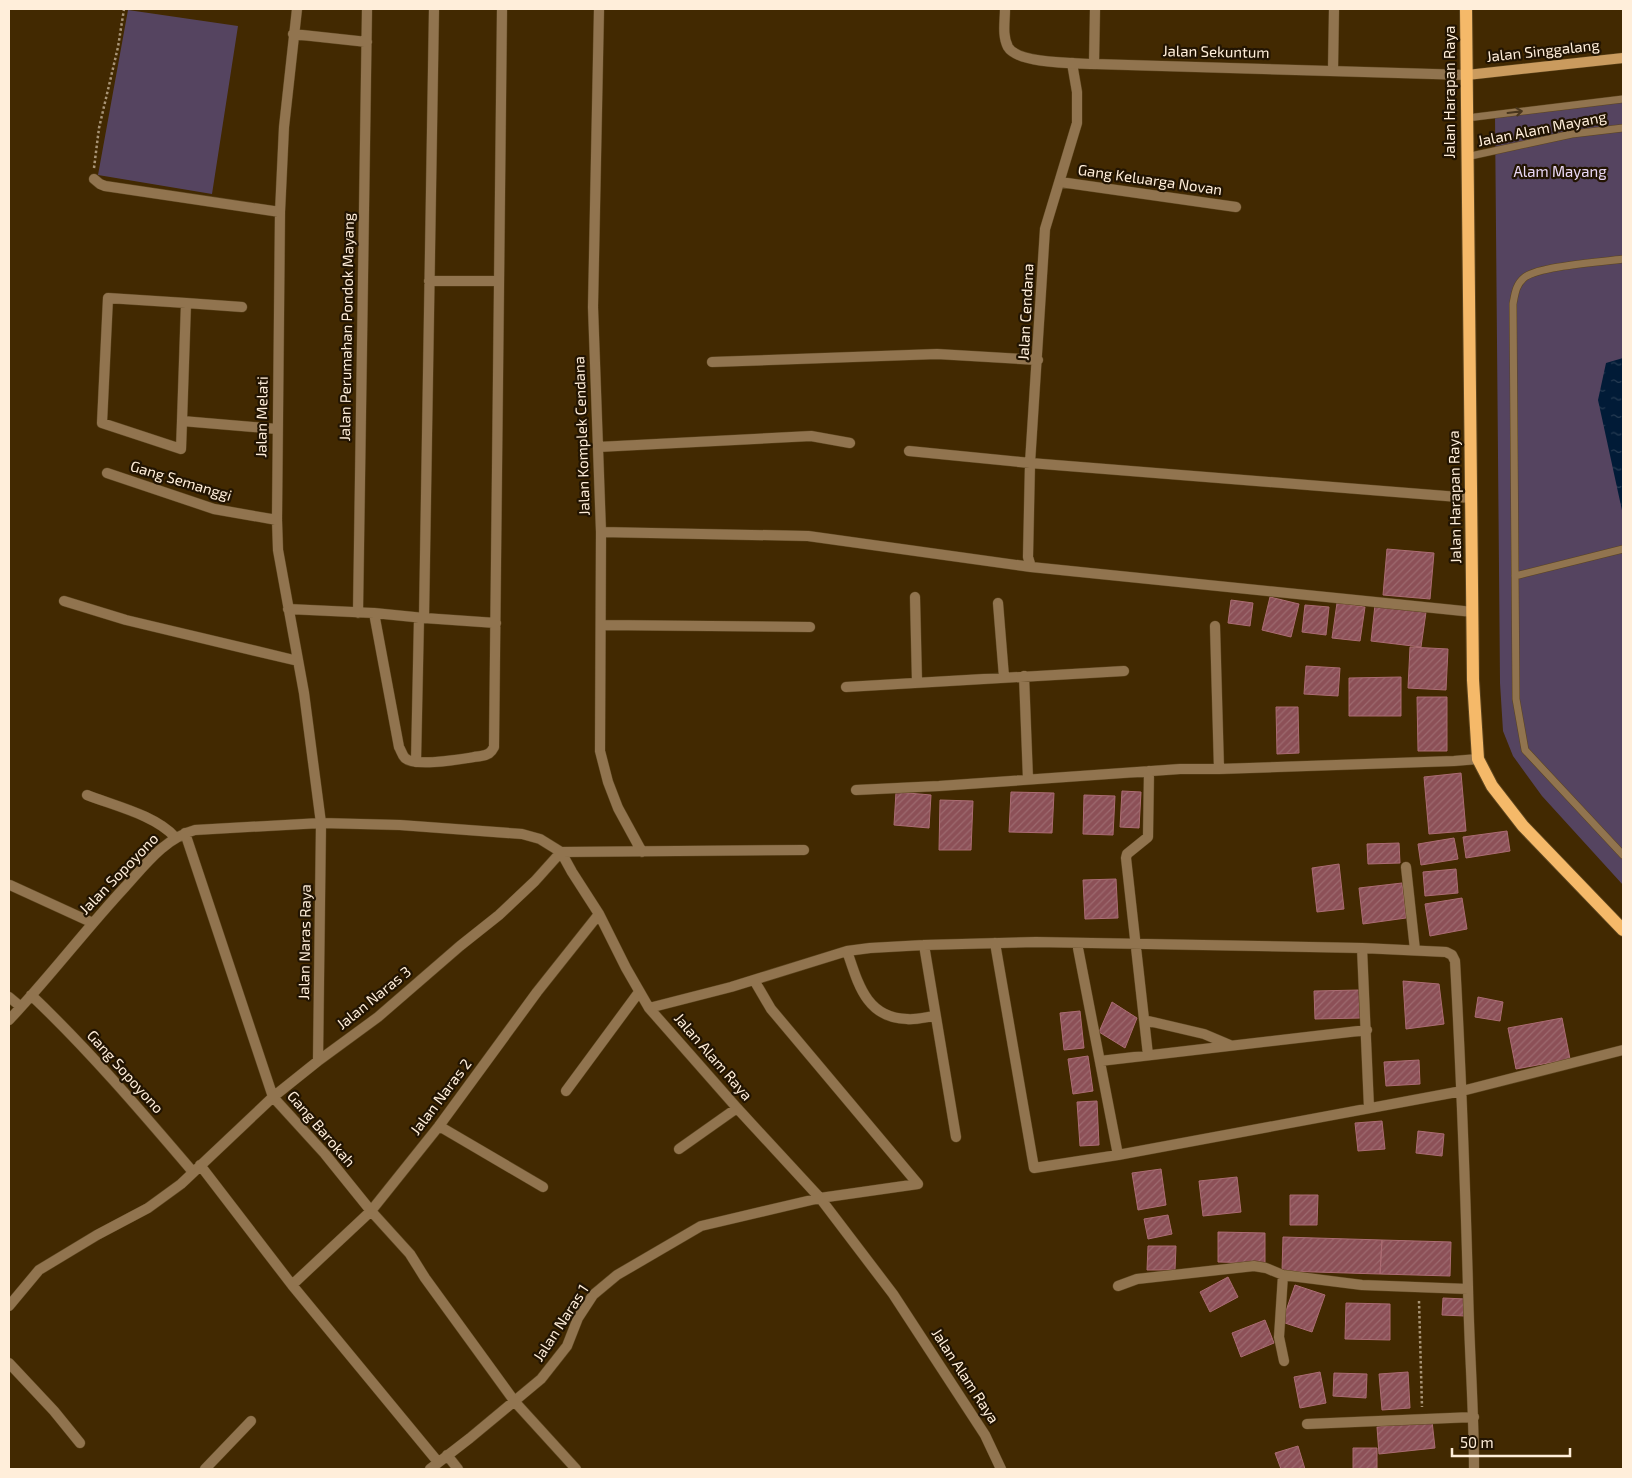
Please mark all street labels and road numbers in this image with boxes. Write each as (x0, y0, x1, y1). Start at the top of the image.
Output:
street label: Jalan Harapan Raya (1440, 25, 1458, 159)
street label: Jalan Singgalang (1485, 35, 1601, 65)
street label: Jalan Sekuntum (1162, 41, 1270, 61)
street label: Jalan Alam Mayang (1476, 107, 1608, 149)
street label: Gang Keluarga Novan (1077, 160, 1224, 198)
street label: Jalan Perumahan Pondok Mayang (335, 212, 357, 441)
street label: Jalan Cendana (1013, 263, 1037, 361)
street label: Jalan Komplek Cendana (569, 356, 593, 516)
street label: Jalan Melati (251, 376, 271, 458)
street label: Jalan Harapan Raya (1444, 430, 1464, 564)
street label: Gang Semanggi (128, 456, 234, 504)
street label: Jalan Sopoyono (75, 829, 161, 918)
street label: Jalan Naras Raya (294, 884, 314, 1000)
street label: Jalan Naras 3 (333, 962, 414, 1033)
street label: Jalan Alam Raya (671, 1009, 757, 1104)
street label: Gang Sopoyono (84, 1026, 168, 1117)
street label: Jalan Naras 2 (406, 1055, 475, 1138)
street label: Gang Barokah (284, 1087, 360, 1170)
street label: Jalan Naras 1 (529, 1281, 592, 1364)
street label: Jalan Alam Raya (928, 1324, 1003, 1426)

